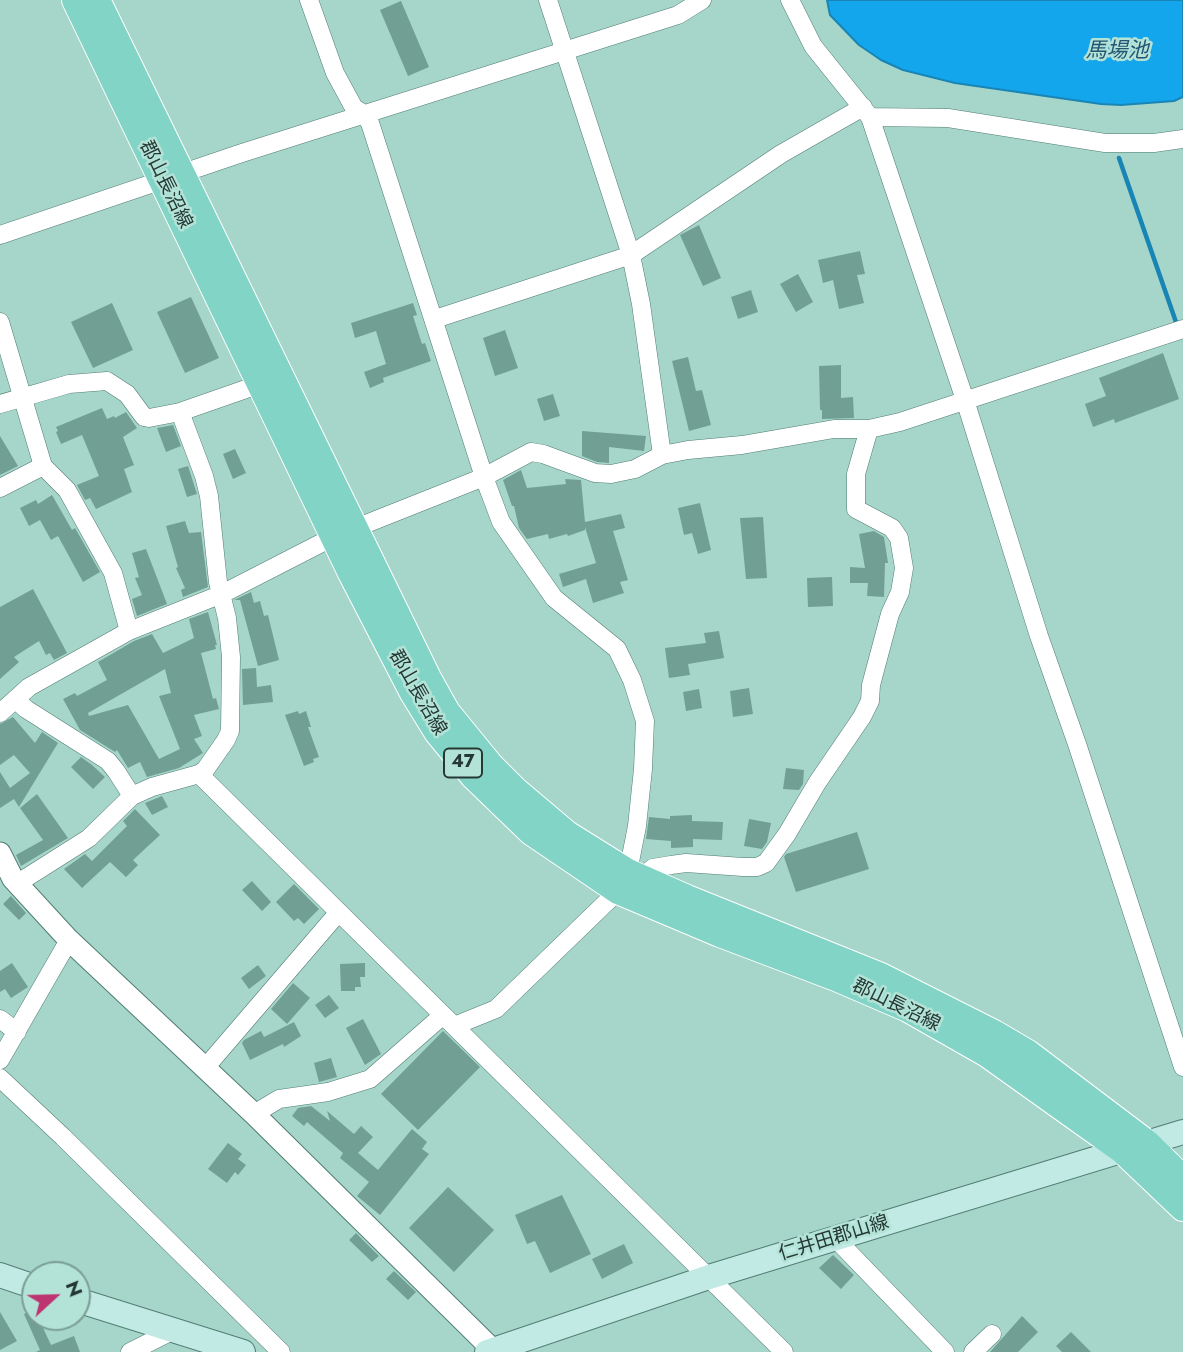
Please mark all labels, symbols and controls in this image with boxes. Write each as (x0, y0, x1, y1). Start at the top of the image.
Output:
water label: 馬場池 (1086, 39, 1148, 65)
street label: 郡山長沼線 (134, 137, 196, 233)
street label: 郡山長沼線 (383, 646, 451, 740)
road number: 47 (444, 748, 482, 778)
street label: 郡山長沼線 (848, 975, 944, 1037)
street label: 仁井田郡山線 (776, 1211, 892, 1267)
north arrow (21, 1261, 91, 1331)
text: N (59, 1277, 89, 1301)

